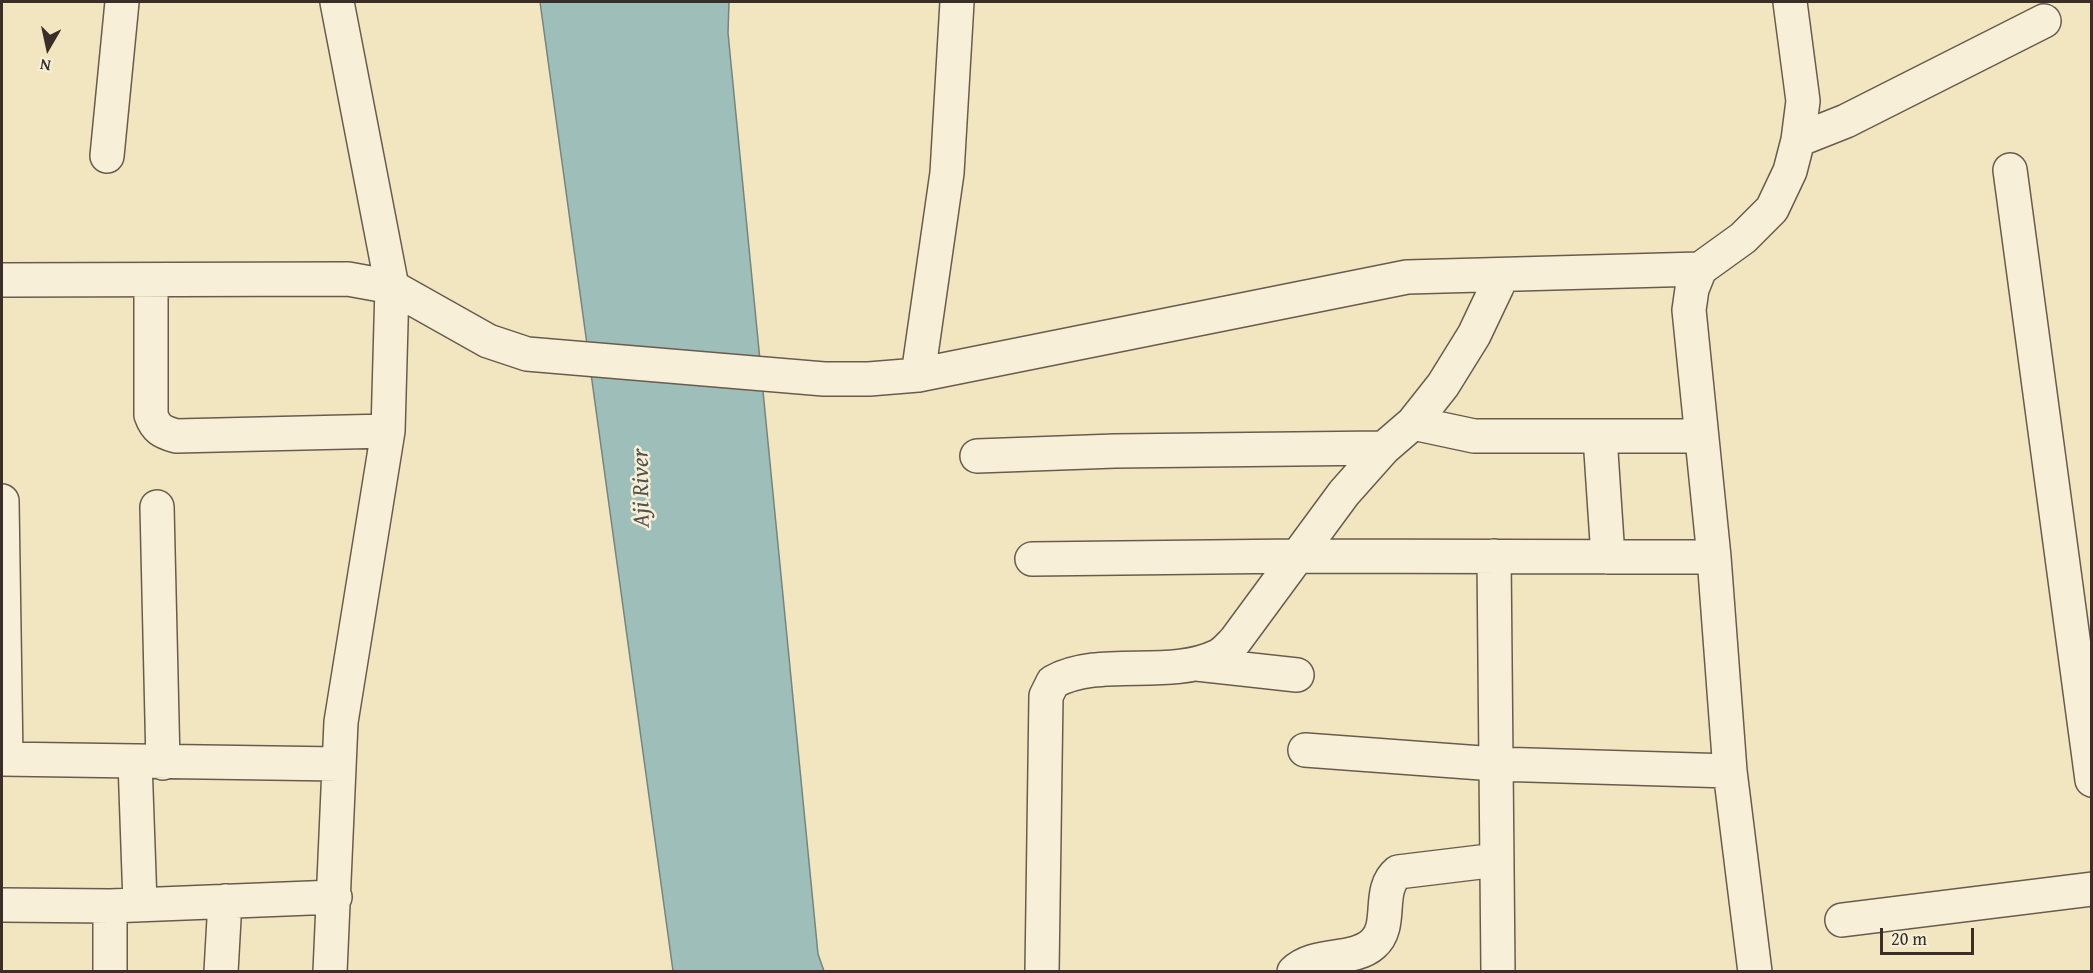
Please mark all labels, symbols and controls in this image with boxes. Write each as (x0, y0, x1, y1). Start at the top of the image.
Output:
north arrow (18, 18, 78, 78)
text: N (38, 53, 52, 78)
water label: Aji River (627, 448, 657, 528)
scale bar (1883, 916, 1978, 954)
text: 20 m (1891, 925, 1927, 952)

